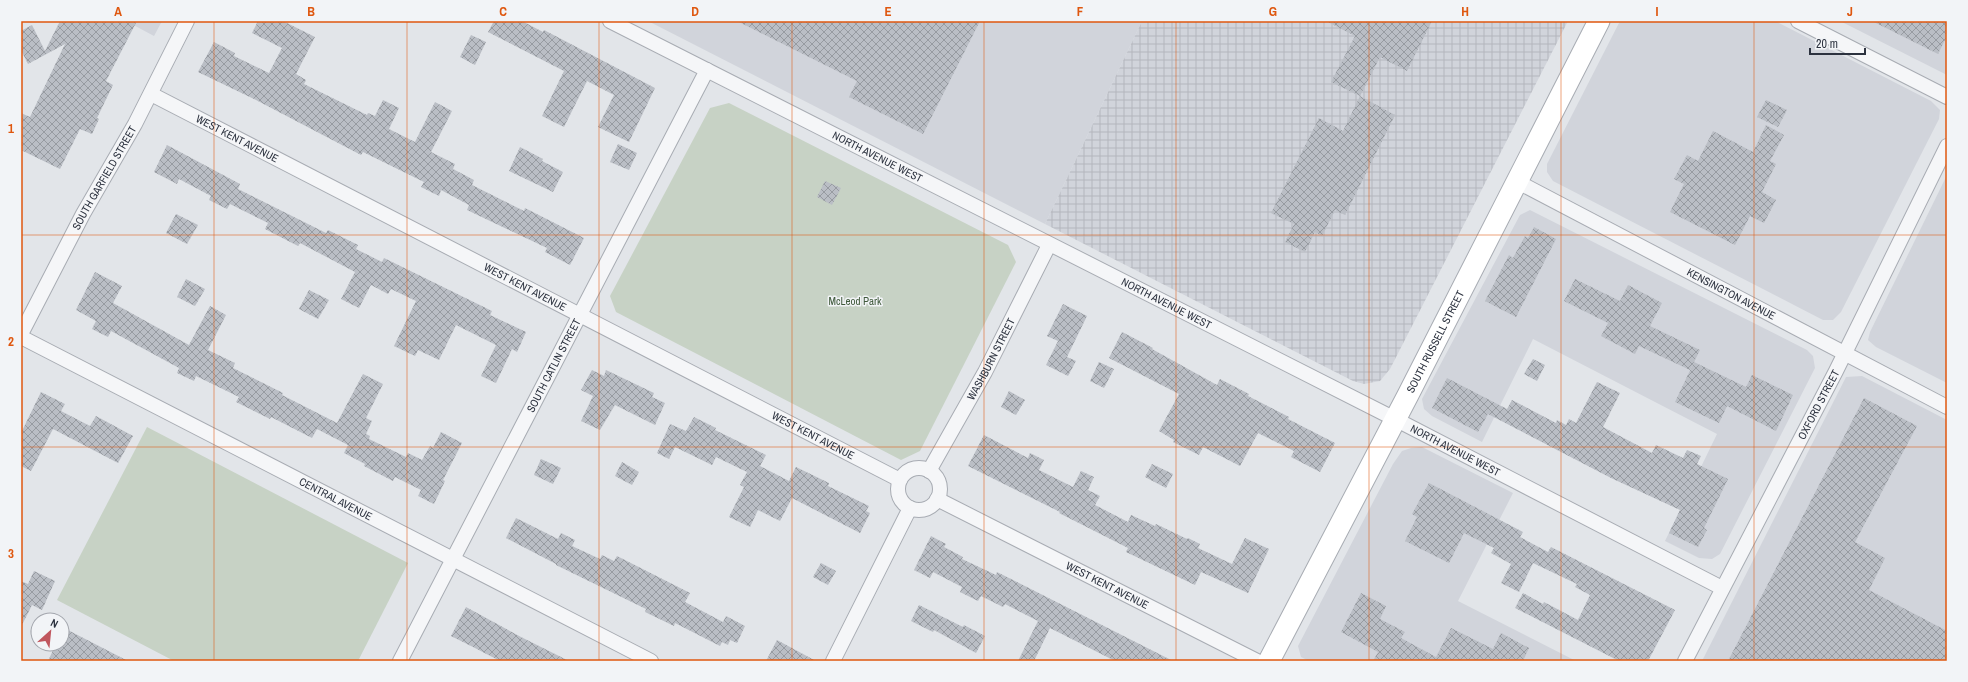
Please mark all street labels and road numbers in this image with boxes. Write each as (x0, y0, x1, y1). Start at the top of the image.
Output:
street label: WEST KENT AVENUE (194, 111, 281, 165)
street label: SOUTH GARFIELD STREET (69, 123, 140, 232)
street label: NORTH AVENUE WEST (830, 128, 925, 186)
street label: WEST KENT AVENUE (482, 260, 569, 314)
street label: KENSINGTON AVENUE (1685, 265, 1778, 323)
street label: NORTH AVENUE WEST (1119, 275, 1214, 332)
street label: SOUTH RUSSELL STREET (1403, 288, 1467, 395)
street label: WASHBURN STREET (964, 315, 1018, 402)
street label: SOUTH CATLIN STREET (523, 316, 584, 415)
street label: OXFORD STREET (1795, 367, 1843, 442)
street label: WEST KENT AVENUE (770, 408, 857, 462)
street label: NORTH AVENUE WEST (1408, 421, 1503, 479)
street label: CENTRAL AVENUE (297, 474, 375, 523)
street label: WEST KENT AVENUE (1064, 558, 1151, 612)

